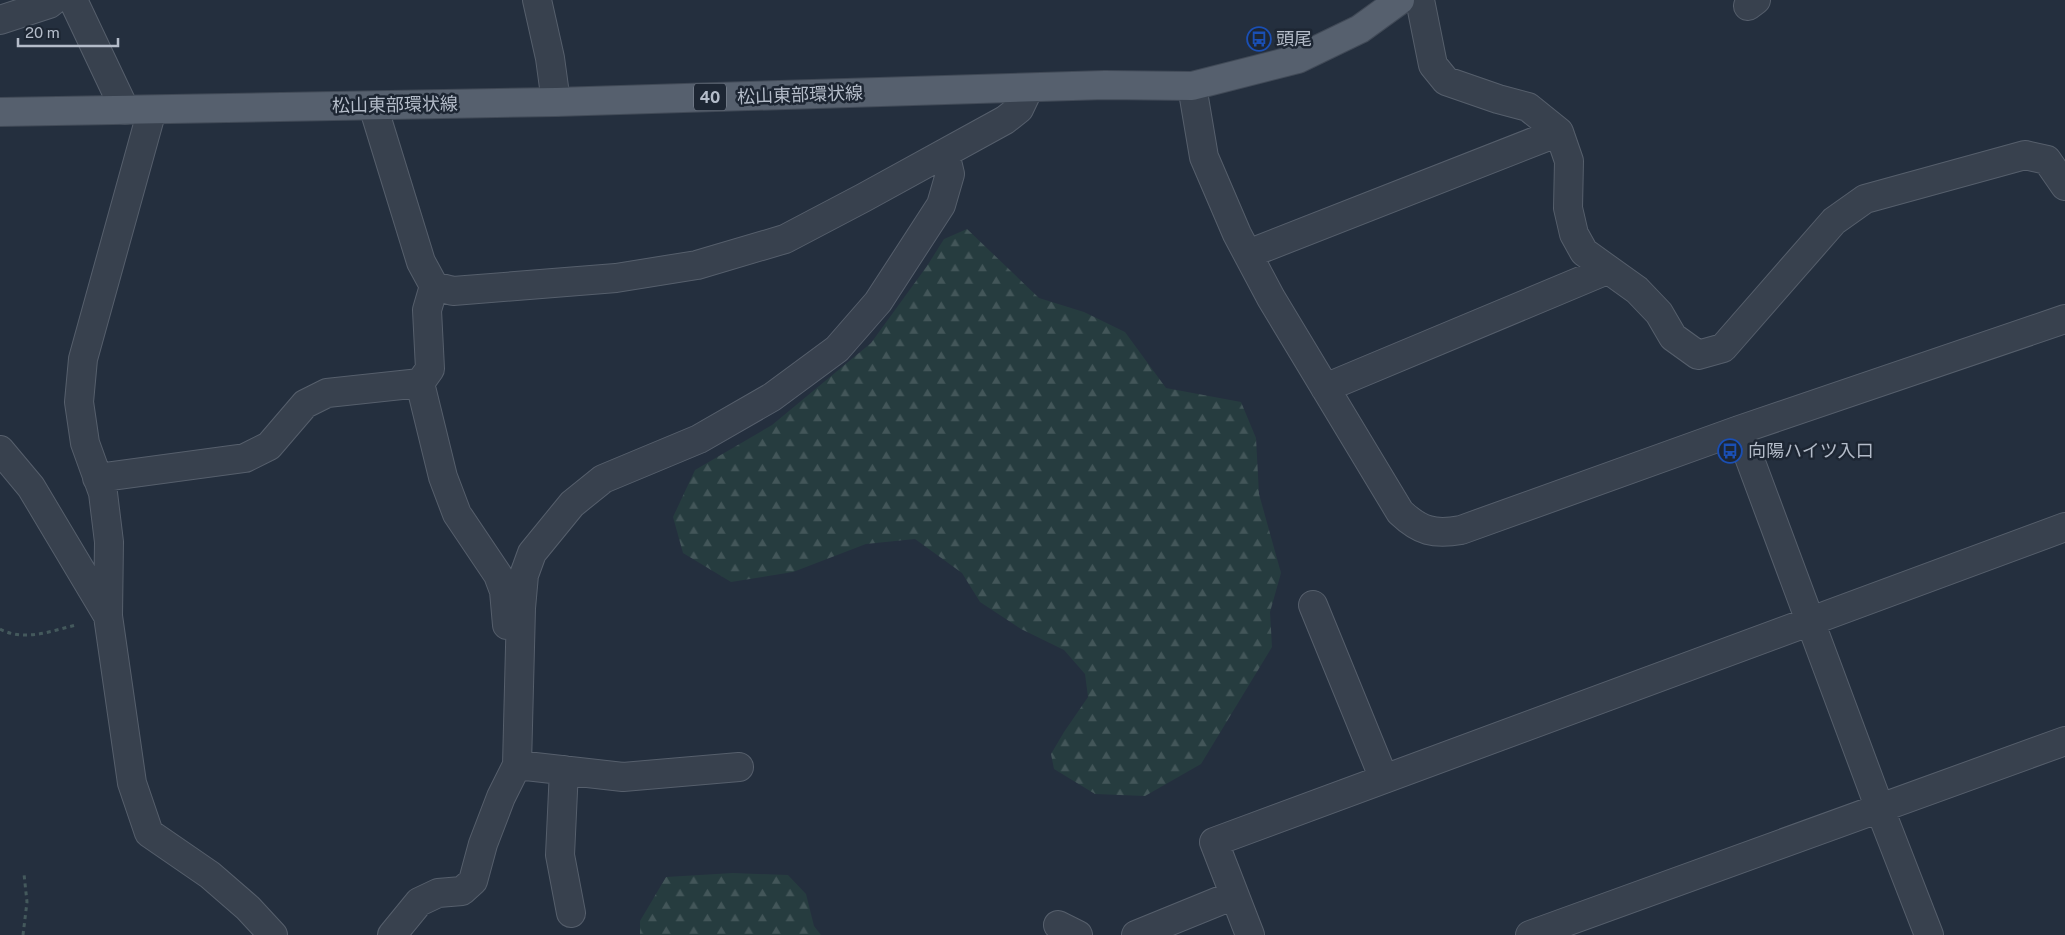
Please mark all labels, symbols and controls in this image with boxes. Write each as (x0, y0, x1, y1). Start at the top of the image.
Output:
scale bar (18, 15, 118, 47)
text: 20 m (25, 24, 60, 41)
bus stop icon: 頭尾 (1246, 26, 1272, 52)
place label: 頭尾 (1276, 28, 1312, 49)
street label: 松山東部環状線 (737, 82, 863, 107)
road number: 40 (694, 84, 726, 110)
street label: 松山東部環状線 (332, 93, 458, 116)
bus stop icon: 向陽ハイツ入口 (1717, 438, 1743, 464)
place label: 向陽ハイツ入口 (1748, 440, 1874, 461)

